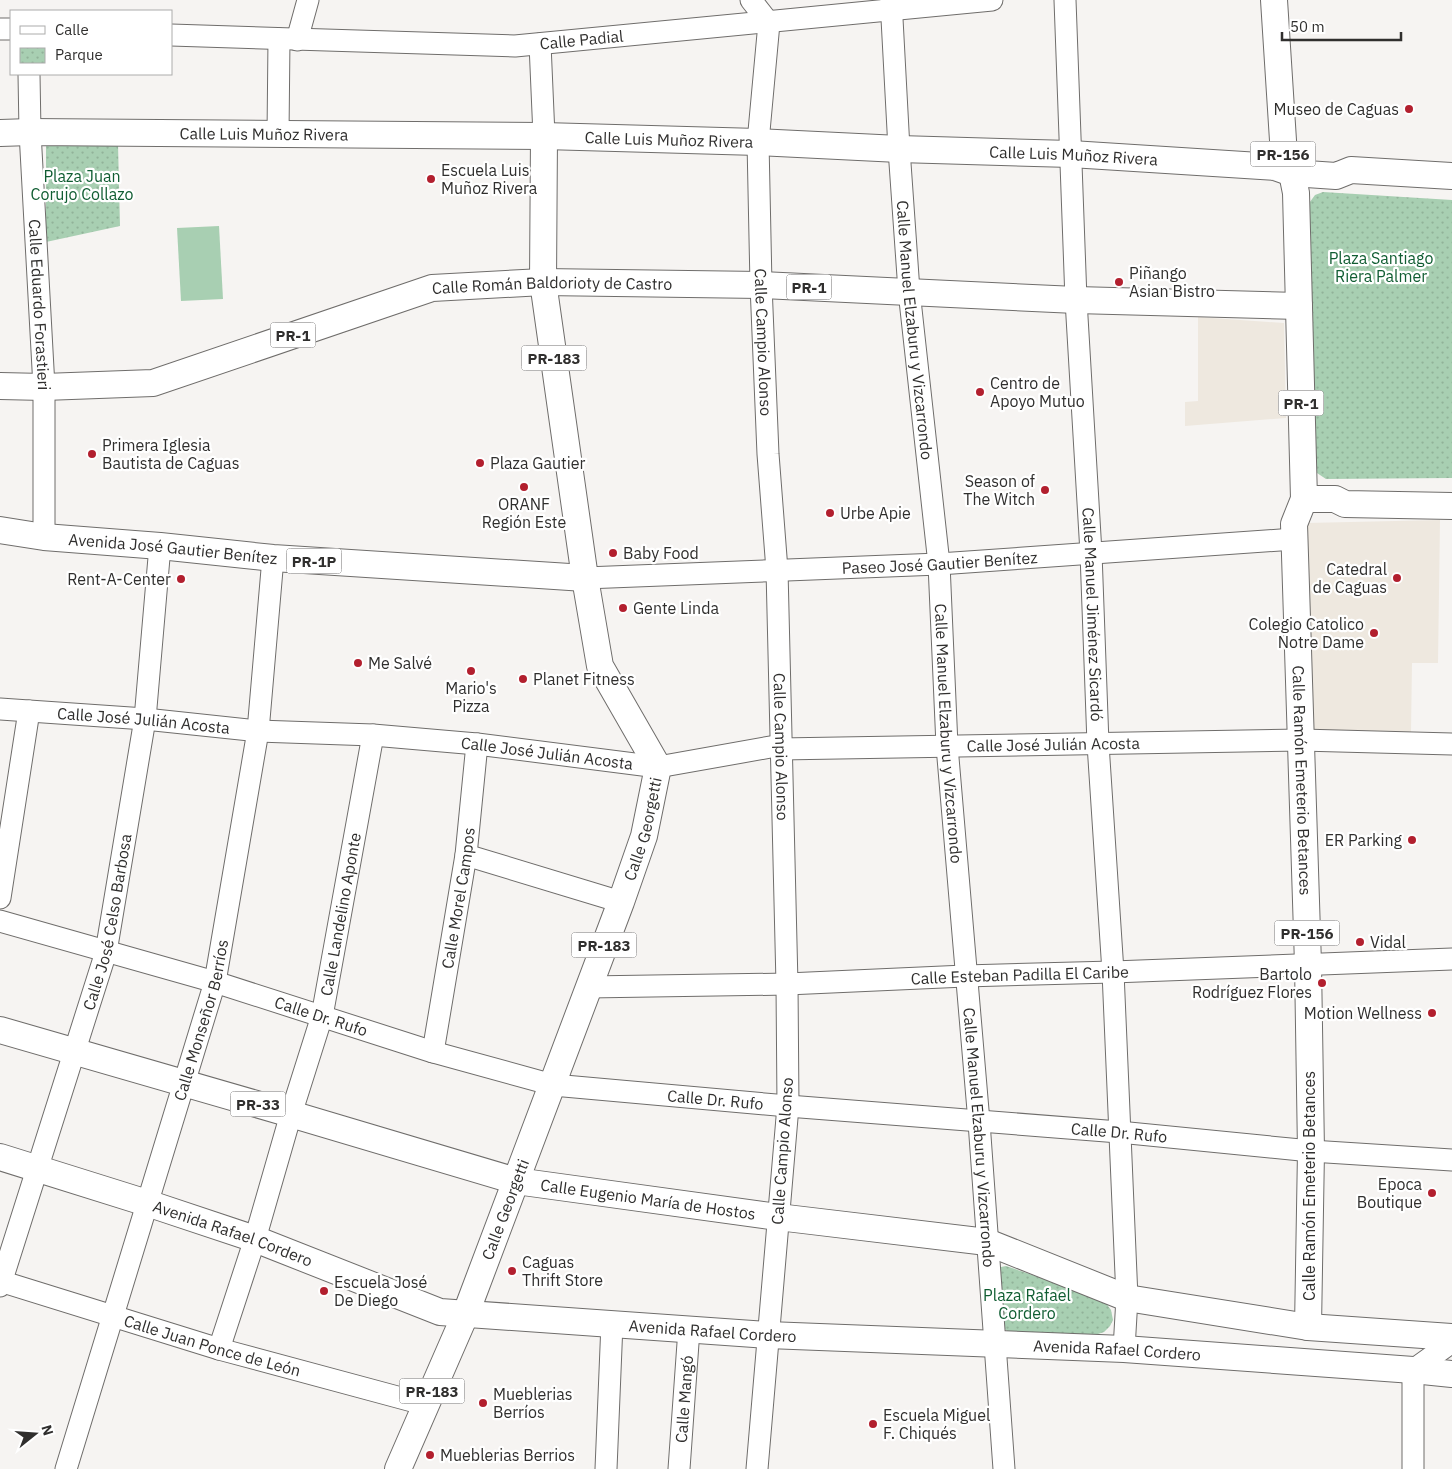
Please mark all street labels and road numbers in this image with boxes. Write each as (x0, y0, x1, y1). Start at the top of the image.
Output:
street label: Calle Padial (539, 26, 624, 54)
street label: Calle Luis Muñoz Rivera (180, 123, 349, 144)
street label: Calle Luis Muñoz Rivera (584, 127, 754, 152)
street label: Calle Luis Muñoz Rivera (989, 142, 1159, 170)
road number: PR-156 (1250, 142, 1316, 166)
street label: Calle Manuel Elzaburu y Vizcarrondo (893, 200, 937, 461)
street label: Calle Eduardo Forastieri (25, 219, 54, 390)
street label: Calle Campio Alonso (751, 268, 776, 416)
street label: Calle Román Baldorioty de Castro (431, 272, 672, 298)
road number: PR-1 (786, 274, 832, 300)
road number: PR-1 (270, 322, 316, 348)
road number: PR-183 (522, 346, 586, 370)
road number: PR-1 (1278, 390, 1324, 416)
street label: Calle Manuel Jiménez Sicardó (1078, 507, 1107, 722)
street label: Avenida José Gautier Benítez (68, 529, 278, 568)
street label: Paseo José Gautier Benítez (841, 547, 1038, 578)
road number: PR-1P (286, 548, 342, 574)
street label: Calle Manuel Elzaburu y Vizcarrondo (931, 603, 967, 864)
street label: Calle Ramón Emeterio Betances (1288, 665, 1316, 896)
street label: Calle Campio Alonso (769, 673, 793, 821)
street label: Calle José Julián Acosta (57, 703, 231, 738)
street label: Calle José Julián Acosta (460, 733, 635, 774)
street label: Calle José Julián Acosta (966, 733, 1140, 756)
street label: Calle Georgetti (619, 775, 666, 883)
street label: Calle Morel Campos (437, 826, 479, 970)
street label: Calle Landelino Aponte (316, 831, 365, 998)
street label: Calle José Celso Barbosa (78, 832, 136, 1013)
road number: PR-156 (1274, 920, 1340, 946)
road number: PR-183 (572, 932, 636, 958)
street label: Calle Monseñor Berríos (169, 938, 232, 1103)
street label: Calle Esteban Padilla El Caribe (910, 961, 1129, 988)
street label: Calle Dr. Rufo (272, 992, 370, 1040)
street label: Calle Manuel Elzaburu y Vizcarrondo (959, 1007, 999, 1268)
street label: Calle Ramón Emeterio Betances (1299, 1071, 1319, 1301)
street label: Calle Campio Alonso (767, 1077, 797, 1225)
street label: Calle Dr. Rufo (666, 1085, 764, 1114)
road number: PR-33 (230, 1092, 286, 1116)
street label: Calle Dr. Rufo (1070, 1118, 1168, 1147)
street label: Calle Georgetti (477, 1156, 533, 1263)
street label: Calle Eugenio María de Hostos (539, 1174, 757, 1224)
street label: Avenida Rafael Cordero (150, 1196, 316, 1271)
street label: Calle Juan Ponce de León (122, 1310, 303, 1381)
street label: Avenida Rafael Cordero (628, 1315, 797, 1346)
street label: Avenida Rafael Cordero (1033, 1335, 1202, 1365)
street label: Calle Mangó (671, 1355, 697, 1444)
road number: PR-183 (400, 1378, 464, 1404)

